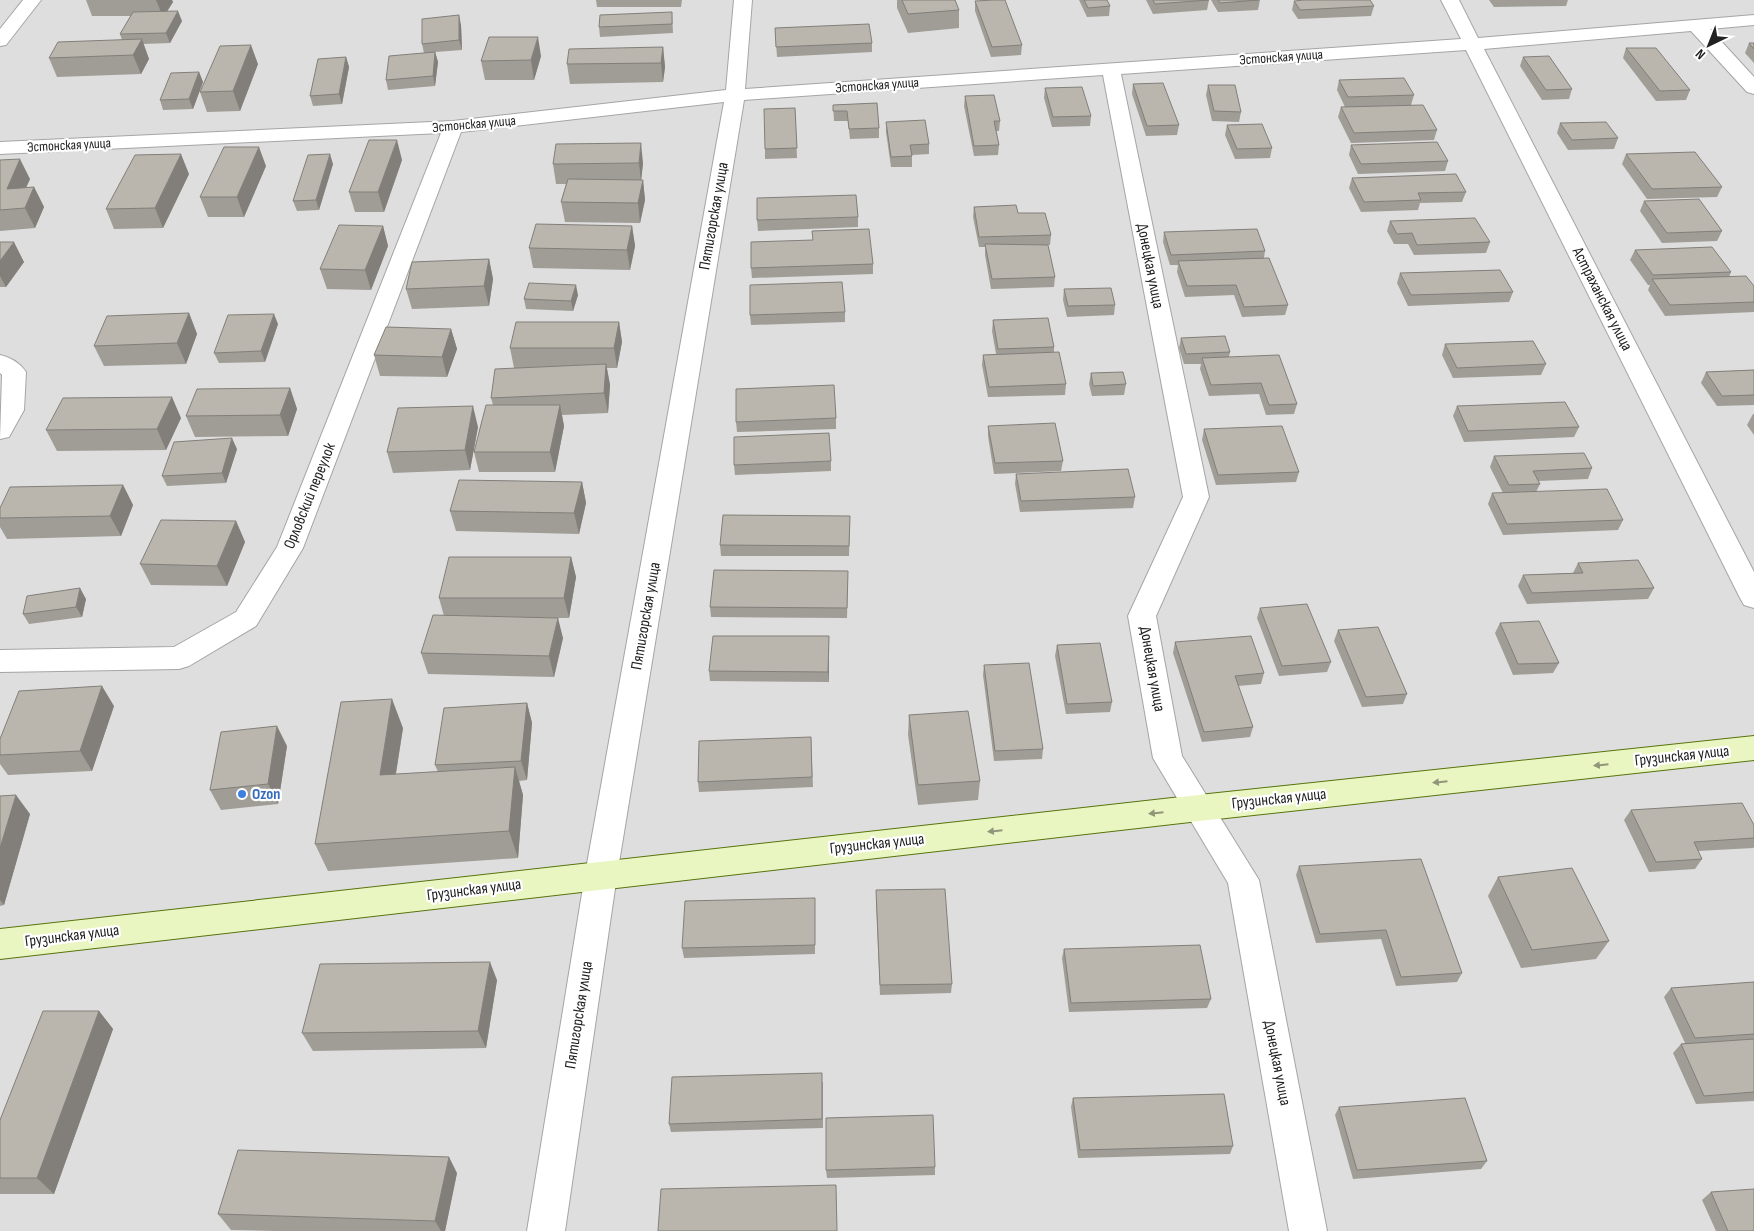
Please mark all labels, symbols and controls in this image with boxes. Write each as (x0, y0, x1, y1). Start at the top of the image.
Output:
north arrow (1684, 20, 1734, 70)
text: N (1692, 45, 1709, 63)
street label: Эстонская улица (1239, 46, 1323, 68)
street label: Эстонская улица (835, 74, 919, 96)
street label: Эстонская улица (431, 112, 517, 136)
street label: Эстонская улица (27, 134, 111, 156)
street label: Пятигорская улица (695, 161, 733, 271)
street label: Донецкая улица (1132, 222, 1168, 310)
street label: Астраханская улица (1567, 243, 1636, 354)
street label: Орловский переулок (280, 439, 340, 552)
street label: Пятигорская улица (627, 561, 665, 671)
street label: Донецкая улица (1135, 625, 1169, 713)
street label: Грузинская улица (1634, 742, 1730, 770)
one-way arrow (1593, 761, 1609, 769)
one-way arrow (1431, 778, 1447, 786)
place label: Ozon (252, 785, 280, 804)
street label: Грузинская улица (1231, 785, 1327, 813)
marker: Ozon (236, 788, 248, 800)
one-way arrow (1148, 809, 1164, 817)
one-way arrow (986, 827, 1002, 835)
street label: Грузинская улица (829, 830, 925, 858)
street label: Грузинская улица (426, 875, 522, 905)
street label: Грузинская улица (24, 921, 120, 951)
street label: Пятигорская улица (561, 960, 597, 1070)
street label: Донецкая улица (1259, 1019, 1295, 1107)

